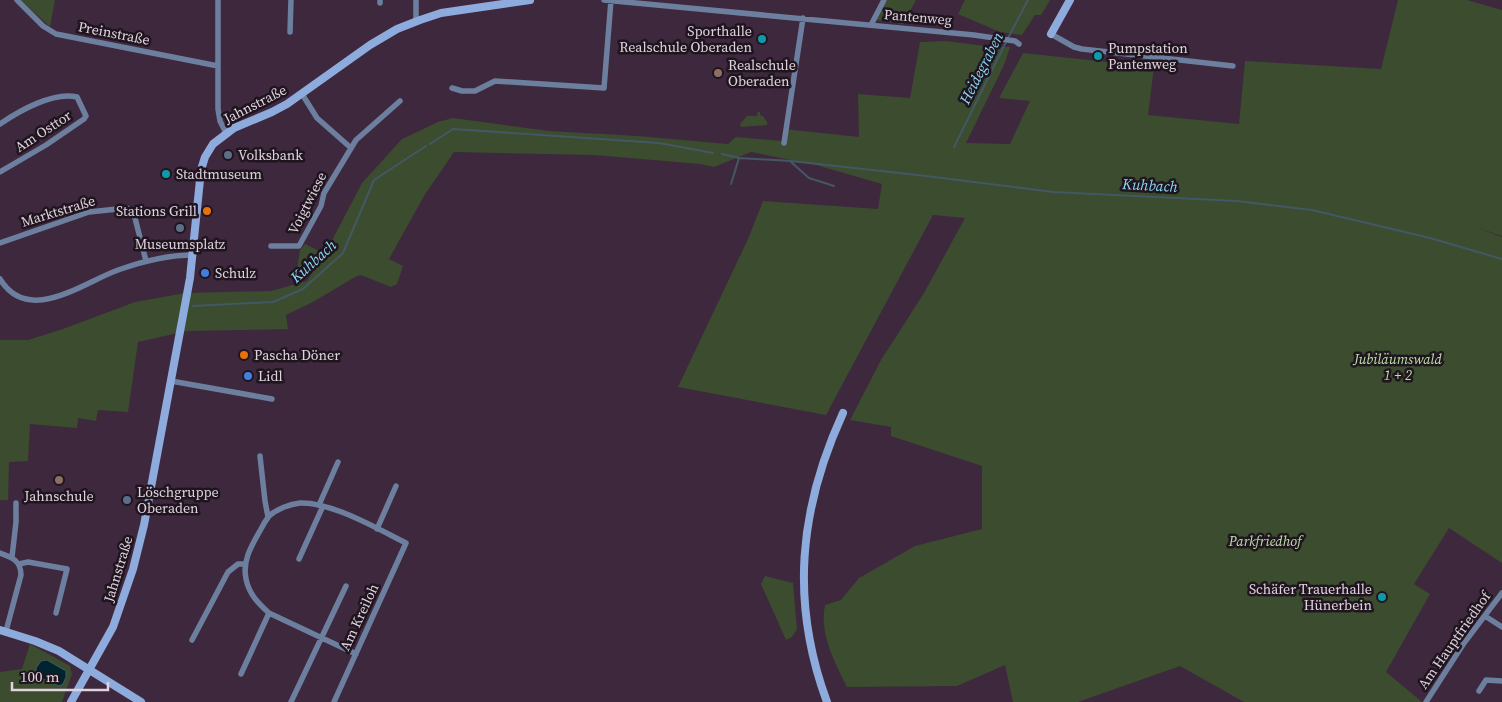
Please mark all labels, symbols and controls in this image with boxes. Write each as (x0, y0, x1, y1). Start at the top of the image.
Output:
street label: Pantenweg (883, 4, 953, 30)
street label: Preinstraße (76, 16, 152, 50)
place label: Sporthalle Realschule Oberaden (619, 21, 753, 57)
water label: Heidegraben (953, 28, 1008, 108)
marker: Sporthalle Realschule Oberaden (756, 33, 768, 45)
place label: Pumpstation Pantenweg (1108, 38, 1188, 74)
marker: Pumpstation Pantenweg (1092, 50, 1104, 62)
place label: Realschule Oberaden (728, 55, 796, 91)
marker: Realschule Oberaden (712, 67, 724, 79)
street label: Jahnstraße (219, 80, 290, 129)
street label: Am Osttor (11, 105, 75, 157)
place label: Volksbank (238, 145, 303, 165)
marker: Volksbank (222, 149, 234, 161)
place label: Stadtmuseum (176, 164, 262, 184)
marker: Stadtmuseum (160, 168, 172, 180)
street label: Voigtwiese (283, 168, 331, 238)
water label: Kuhbach (1121, 173, 1178, 197)
street label: Marktstraße (19, 190, 97, 232)
place label: Stations Grill (116, 201, 197, 221)
marker: Stations Grill (201, 205, 213, 217)
marker: Museumsplatz (174, 222, 186, 234)
place label: Museumsplatz (135, 234, 226, 254)
water label: Kuhbach (285, 235, 341, 288)
place label: Schulz (215, 263, 257, 283)
marker: Schulz (199, 267, 211, 279)
place label: Pascha Döner (254, 345, 340, 365)
marker: Pascha Döner (238, 349, 250, 361)
park label: Jubiläumswald 1 + 2 (1352, 349, 1443, 385)
place label: Lidl (258, 366, 283, 386)
marker: Lidl (242, 370, 254, 382)
marker: Jahnschule (53, 474, 65, 486)
place label: Löschgruppe Oberaden (137, 482, 219, 518)
place label: Jahnschule (23, 486, 94, 506)
marker: Löschgruppe Oberaden (121, 494, 133, 506)
park label: Parkfriedhof (1228, 531, 1304, 551)
street label: Jahnstraße (98, 534, 137, 605)
place label: Schäfer Trauerhalle Hünerbein (1249, 579, 1373, 615)
street label: Am Kreiloh (335, 580, 383, 654)
street label: Am Hauptfriedhof (1413, 586, 1496, 693)
marker: Schäfer Trauerhalle Hünerbein (1376, 591, 1388, 603)
scale bar (12, 660, 109, 692)
text: 100 m (20, 666, 60, 687)

